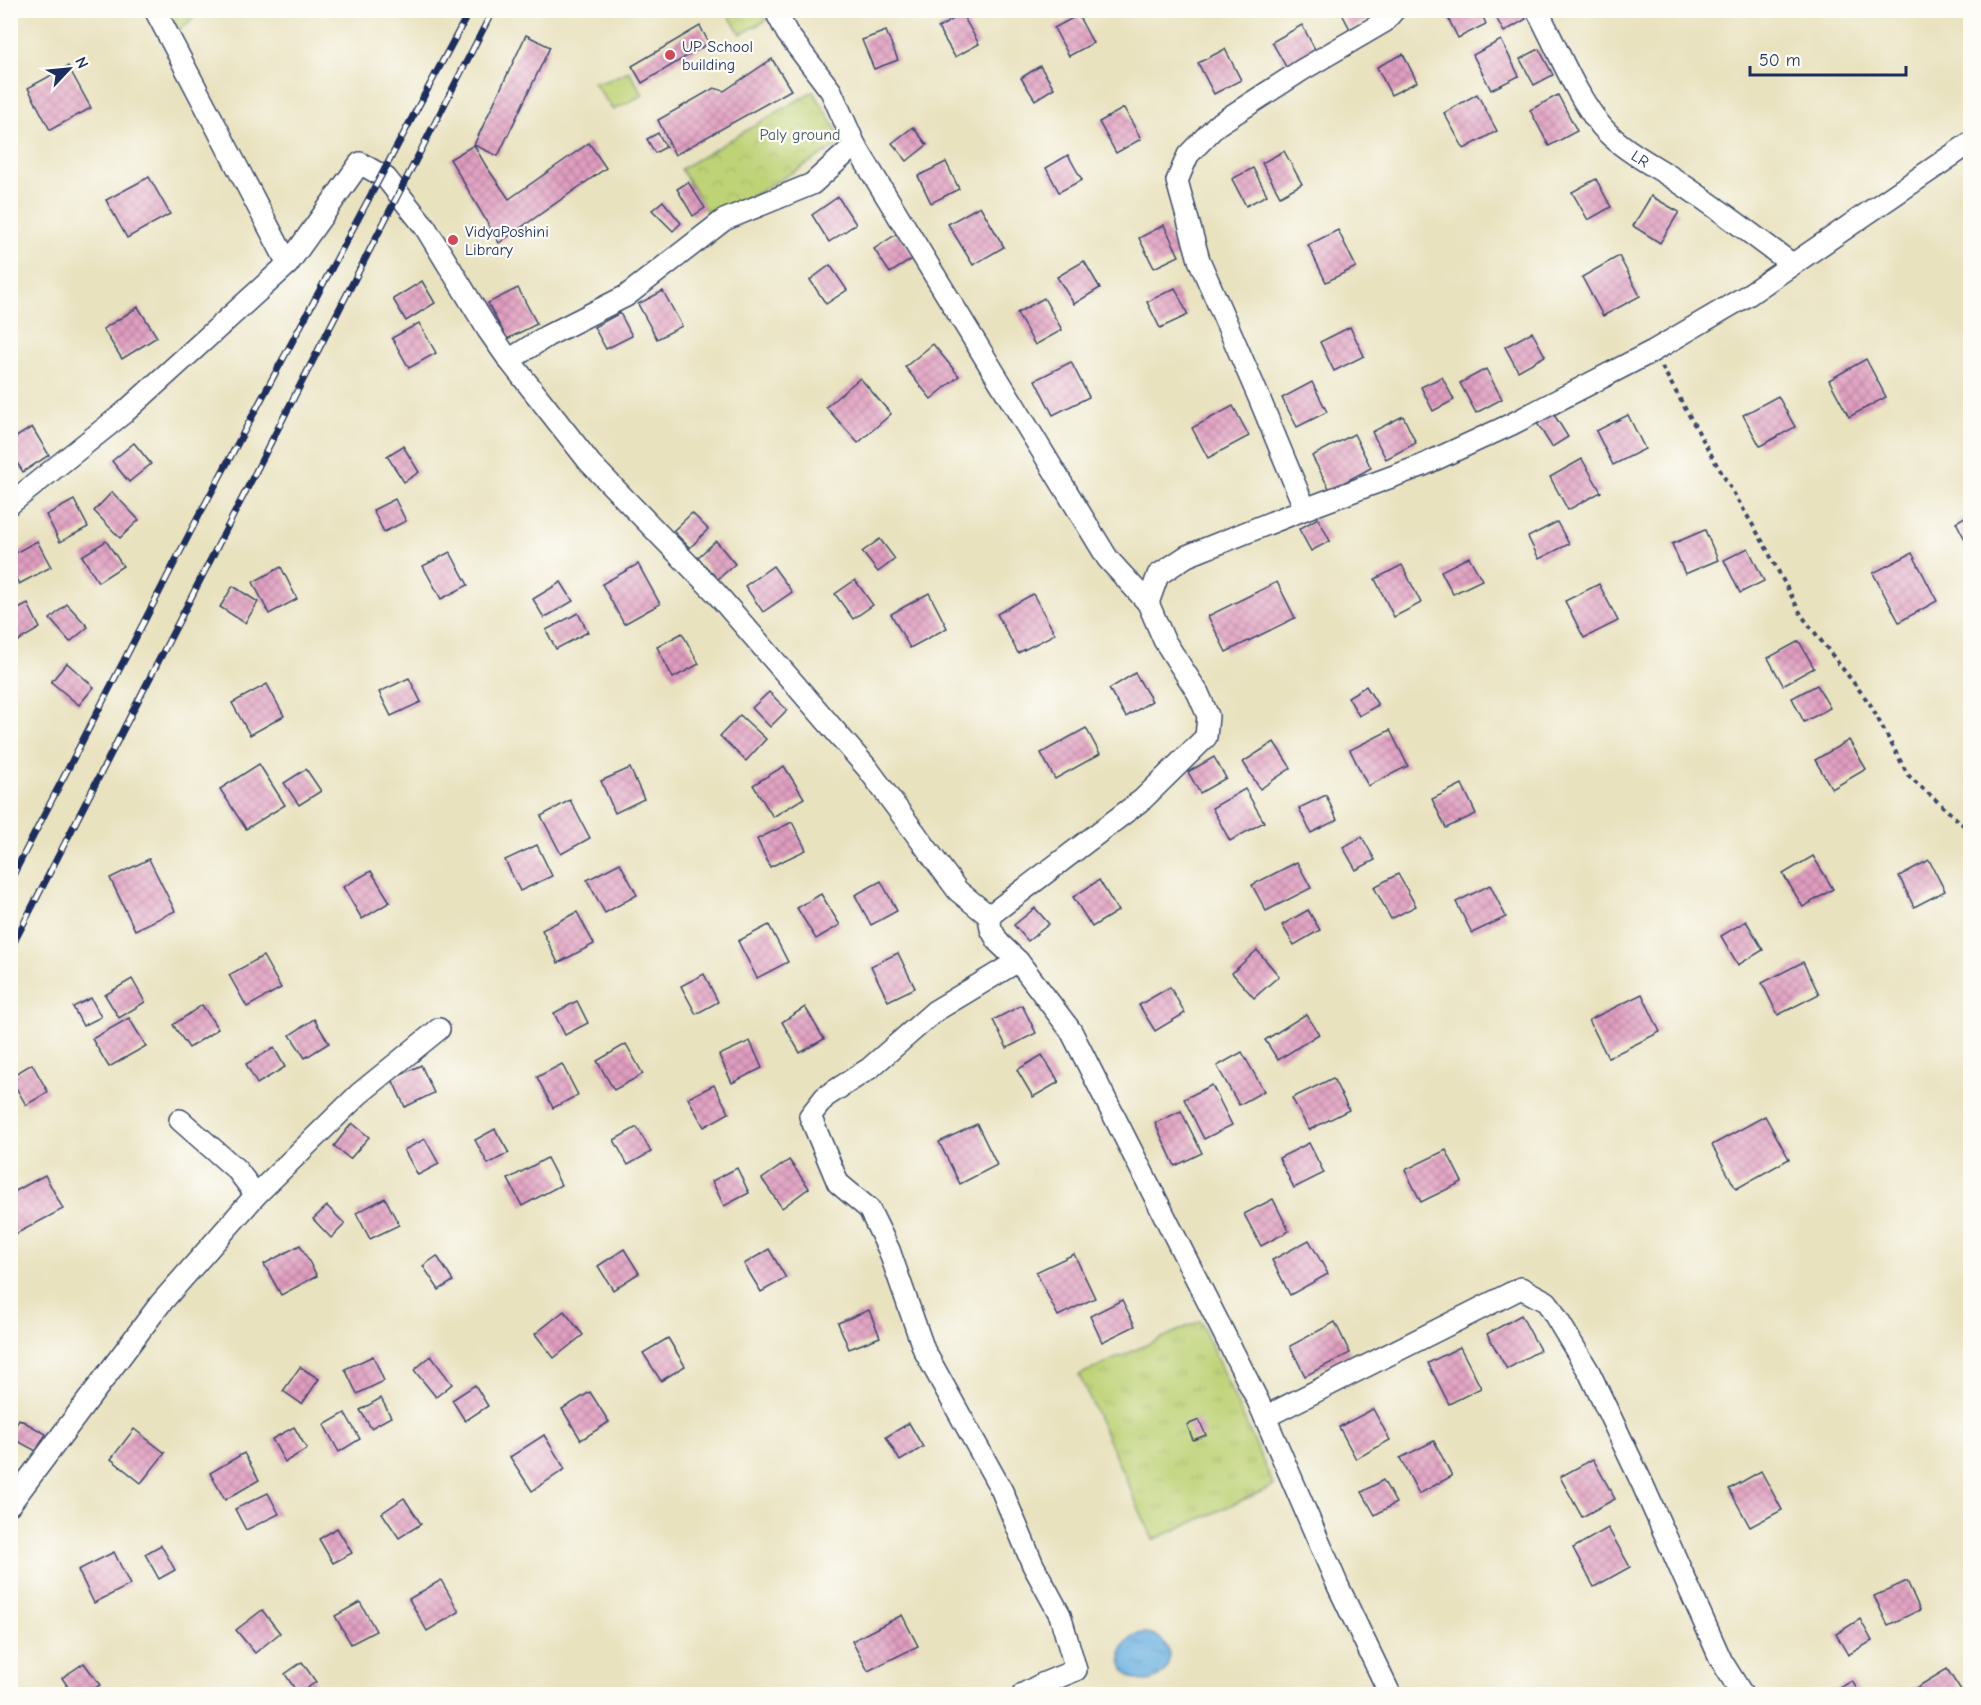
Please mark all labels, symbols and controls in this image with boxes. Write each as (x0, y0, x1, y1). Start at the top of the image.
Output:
place label: UP School building (682, 38, 753, 74)
north arrow (39, 39, 99, 99)
scale bar (1750, 39, 1906, 77)
marker: UP School building (663, 48, 677, 62)
text: 50 m (1759, 50, 1801, 71)
text: N (71, 54, 92, 71)
park label: Paly ground (759, 126, 841, 144)
street label: LR (1628, 147, 1653, 172)
place label: VidyaPoshini Library (465, 223, 549, 259)
marker: VidyaPoshini Library (446, 233, 460, 247)

